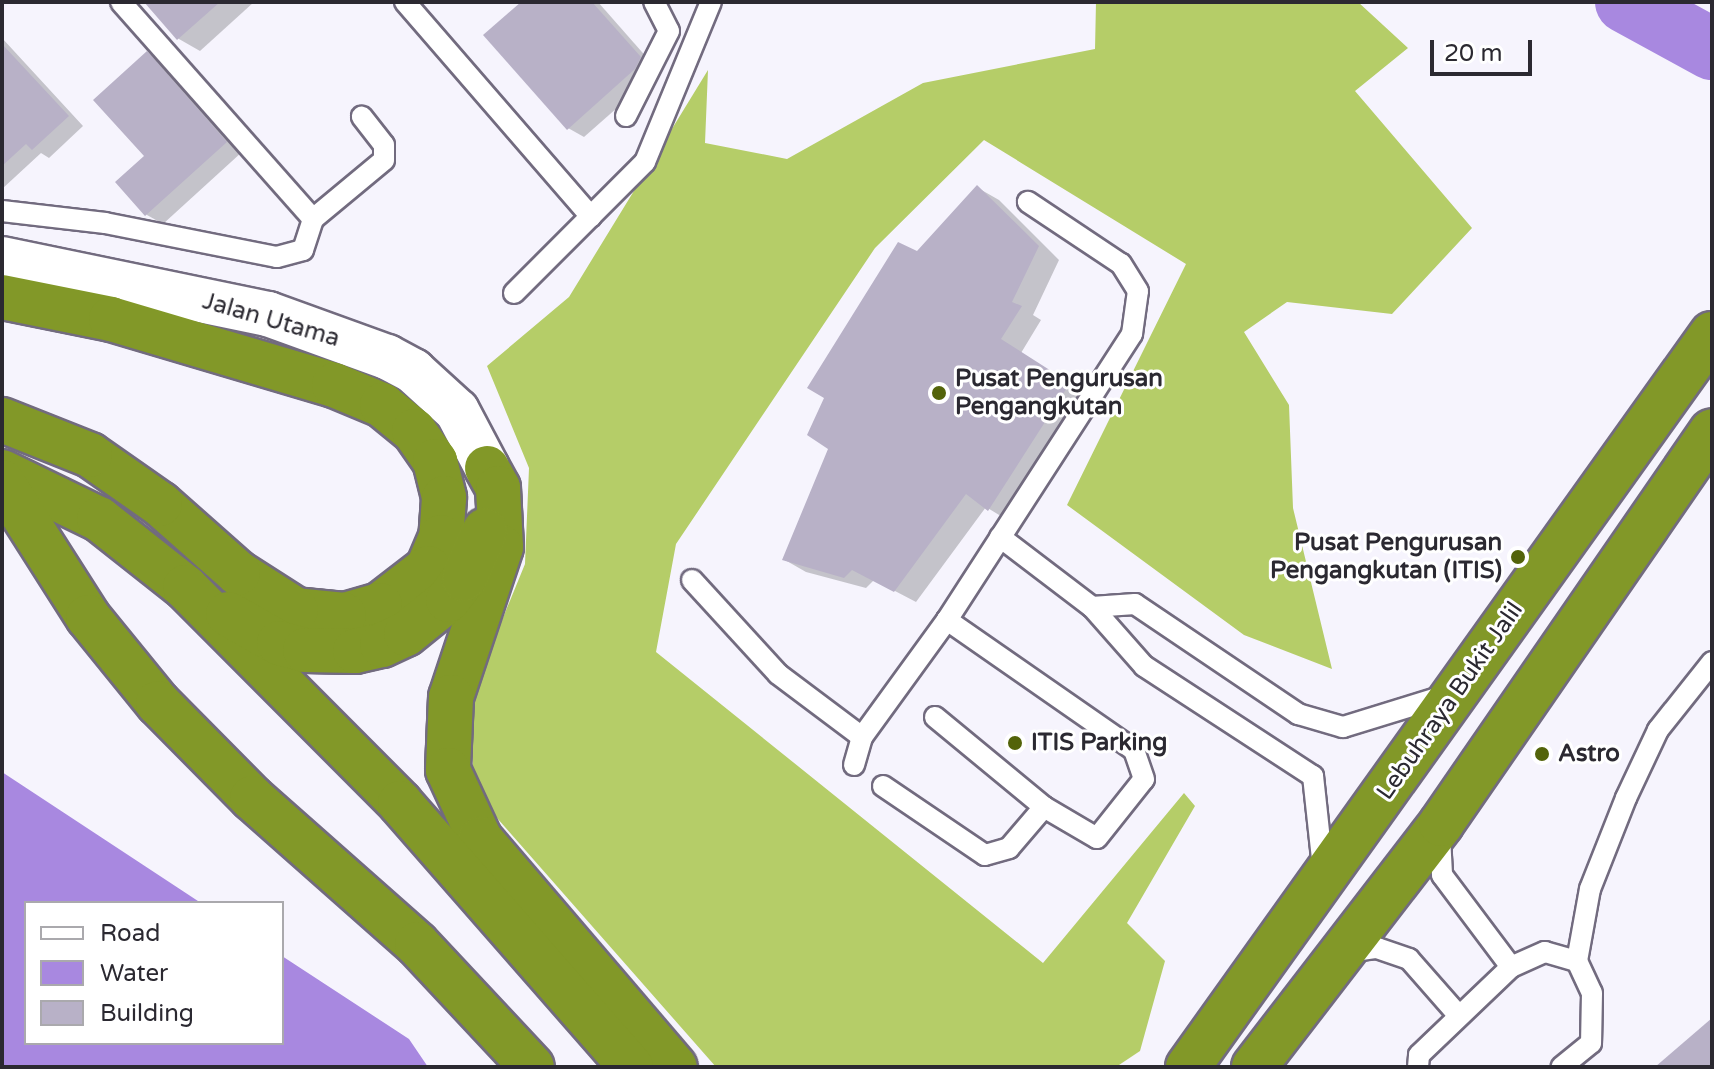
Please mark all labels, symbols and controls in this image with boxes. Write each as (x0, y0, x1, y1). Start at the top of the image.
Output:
scale bar (1434, 24, 1536, 74)
text: 20 m (1444, 39, 1502, 68)
street label: Jalan Utama (199, 287, 343, 353)
place label: Pusat Pengurusan Pengangkutan (955, 365, 1163, 421)
marker: Pusat Pengurusan Pengangkutan (930, 384, 948, 402)
place label: Pusat Pengurusan Pengangkutan (ITIS) (1270, 529, 1502, 585)
marker: Pusat Pengurusan Pengangkutan (ITIS) (1509, 548, 1527, 566)
street label: Lebuhraya Bukit Jalil (1371, 597, 1529, 805)
place label: ITIS Parking (1031, 729, 1167, 757)
marker: ITIS Parking (1006, 734, 1024, 752)
place label: Astro (1558, 740, 1620, 768)
marker: Astro (1533, 745, 1551, 763)
legend (24, 901, 284, 1045)
text: Road (100, 919, 160, 948)
text: Water (100, 959, 168, 988)
text: Building (100, 999, 194, 1028)

